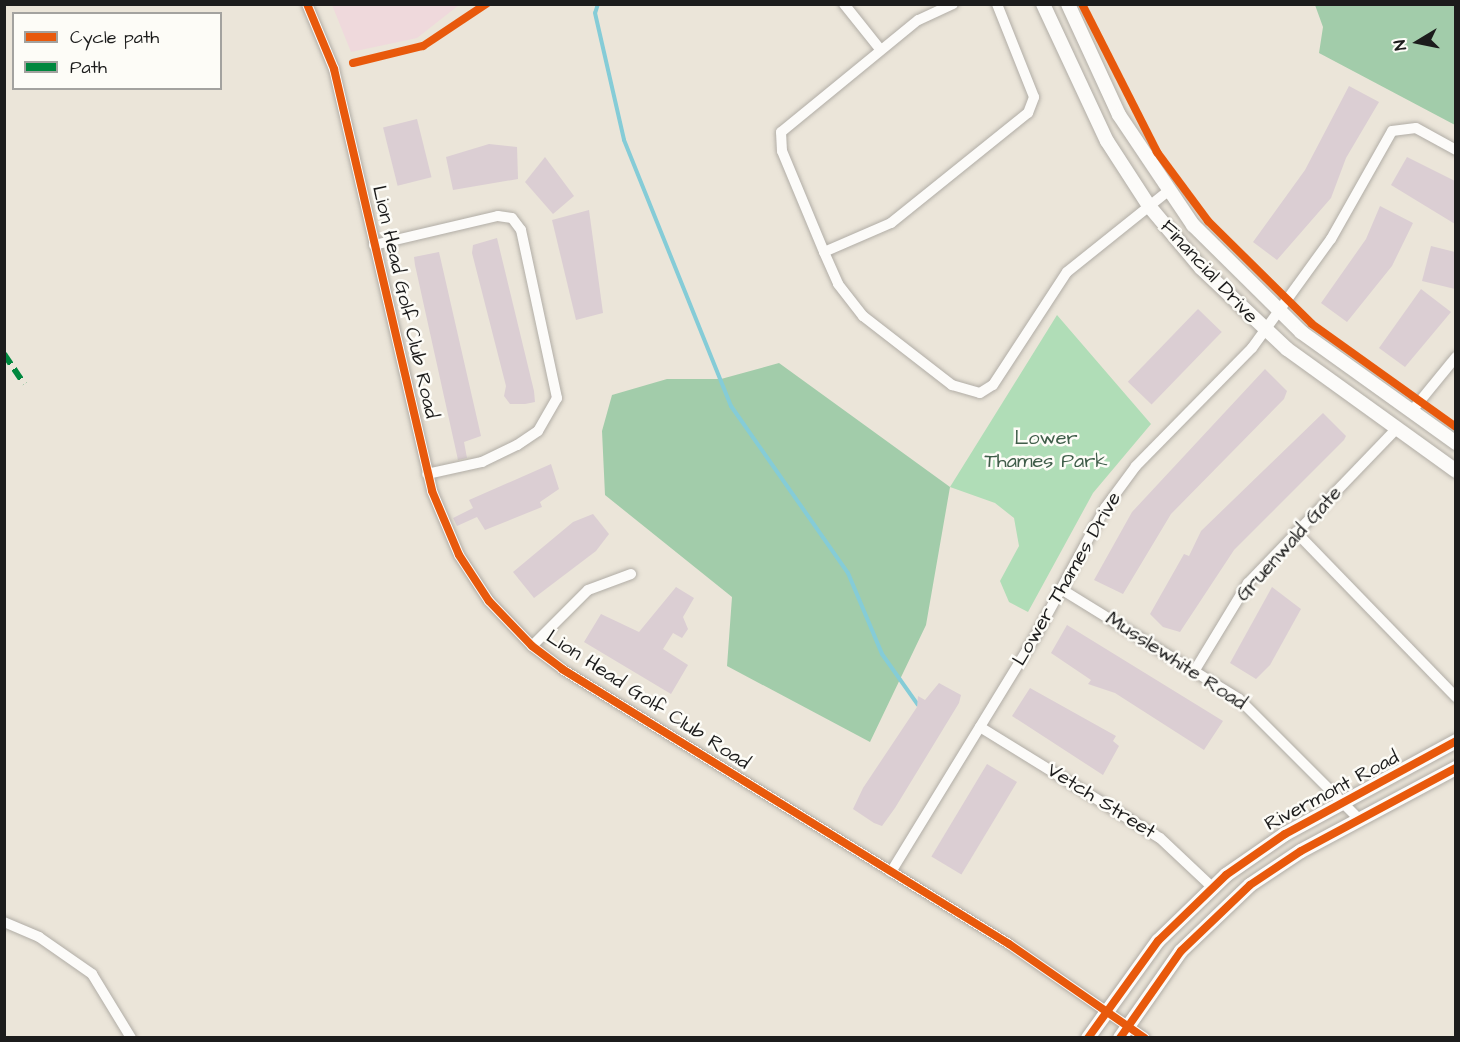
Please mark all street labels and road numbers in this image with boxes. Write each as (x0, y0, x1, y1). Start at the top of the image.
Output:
street label: Lion Head Golf Club Road (367, 183, 443, 421)
street label: Financial Drive (1155, 215, 1263, 329)
street label: Gruenwald Gate (1231, 482, 1347, 606)
street label: Lower Thames Drive (1008, 488, 1126, 670)
street label: Musslewhite Road (1101, 607, 1251, 715)
street label: Lion Head Golf Club Road (542, 625, 754, 775)
street label: Rivermont Road (1261, 746, 1403, 836)
street label: Vetch Street (1042, 758, 1160, 844)

